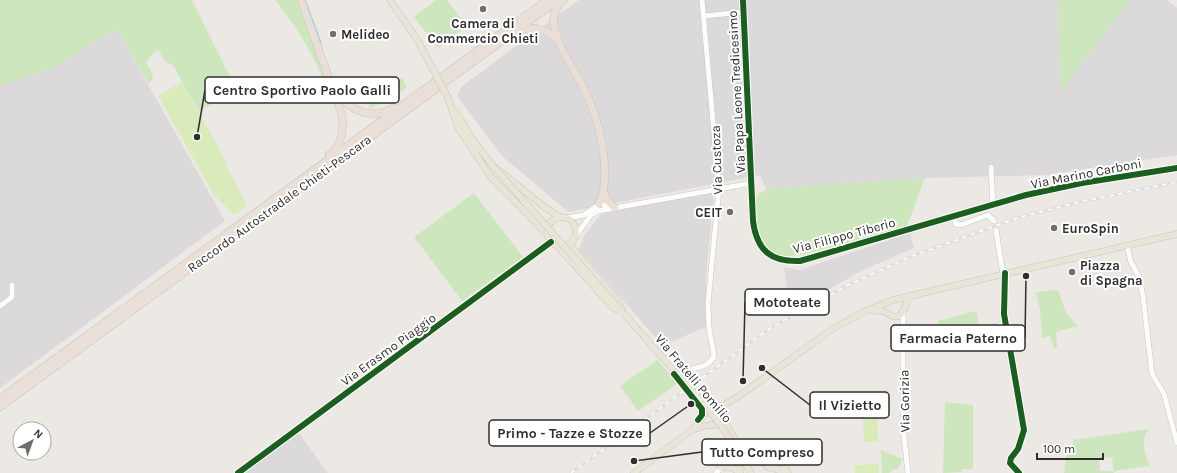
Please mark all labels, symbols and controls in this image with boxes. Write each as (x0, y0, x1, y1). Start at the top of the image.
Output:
marker: Camera di Commercio Chieti (478, 4, 488, 14)
street label: Via Papa Leone Tredicesimo (725, 10, 748, 174)
place label: Camera di Commercio Chieti (428, 16, 538, 46)
place label: Melideo (341, 27, 390, 42)
marker: Melideo (328, 29, 338, 39)
callout: Centro Sportivo Paolo Galli (205, 77, 399, 103)
text: Centro Sportivo Paolo Galli (213, 82, 391, 99)
street label: Via Custoza (708, 125, 725, 195)
street label: Raccordo Autostradale Chieti-Pescara (184, 132, 374, 275)
street label: Via Marino Carboni (1029, 155, 1143, 192)
place label: CEIT (695, 205, 722, 220)
marker: CEIT (725, 207, 735, 217)
street label: Via Filippo Tiberio (791, 215, 897, 256)
place label: EuroSpin (1062, 221, 1119, 236)
marker: EuroSpin (1049, 223, 1059, 233)
place label: Piazza di Spagna (1080, 258, 1143, 288)
marker: Piazza di Spagna (1067, 267, 1077, 277)
callout: Mototeate (745, 289, 829, 315)
text: Mototeate (753, 294, 821, 311)
street label: Via Erasmo Piaggio (338, 310, 439, 389)
callout: Farmacia Paterno (891, 325, 1025, 351)
text: Farmacia Paterno (899, 330, 1017, 347)
street label: Via Fratelli Pomilio (652, 331, 735, 426)
street label: Via Gorizia (896, 370, 913, 432)
callout: Il Vizietto (810, 392, 889, 418)
text: Il Vizietto (818, 397, 882, 414)
callout: Primo - Tazze e Stozze (489, 420, 650, 446)
north arrow (12, 421, 52, 461)
text: Primo - Tazze e Stozze (497, 425, 643, 442)
text: N (31, 426, 45, 441)
scale bar (1037, 435, 1103, 461)
callout: Tutto Compreso (702, 439, 822, 465)
text: 100 m (1043, 442, 1075, 456)
text: Tutto Compreso (710, 444, 814, 461)

